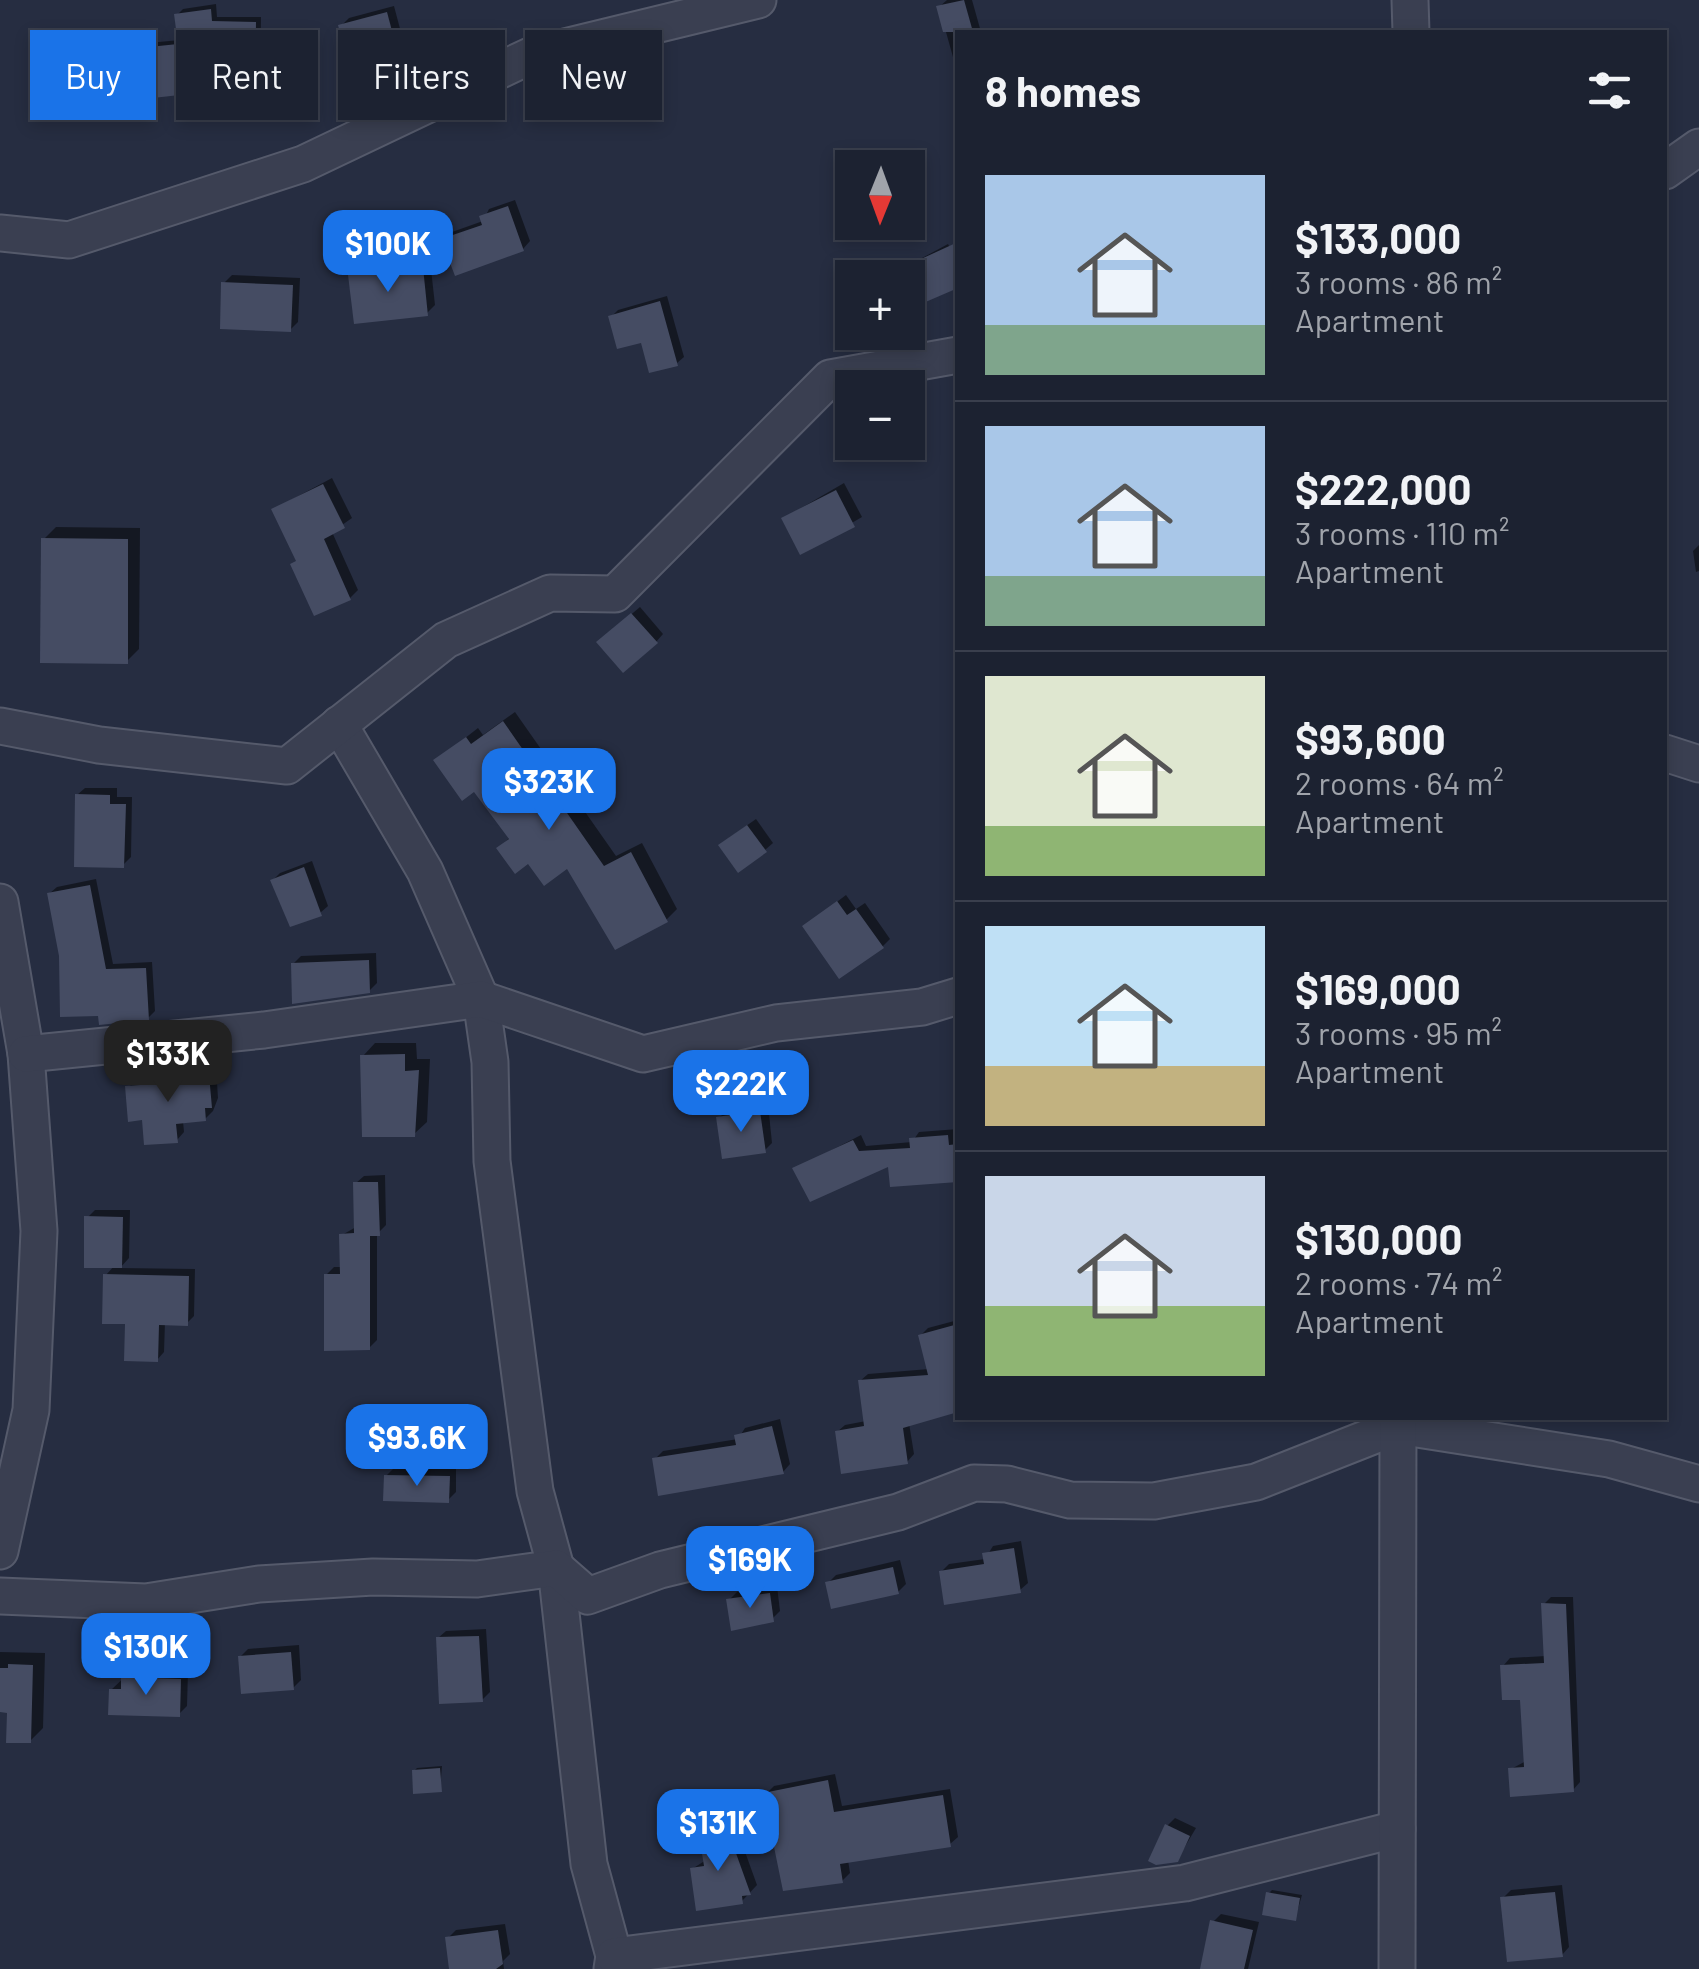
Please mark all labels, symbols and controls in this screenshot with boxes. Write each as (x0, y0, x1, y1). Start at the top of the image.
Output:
chip: Buy (30, 30, 156, 120)
chip: Rent (176, 30, 318, 120)
chip: Filters (338, 30, 505, 120)
chip: New (525, 30, 662, 120)
icon: filters (1582, 63, 1637, 118)
text: 8 homes (985, 65, 1141, 115)
north arrow (835, 150, 925, 240)
map controls (835, 150, 925, 460)
pin: $100K (318, 210, 458, 295)
text: $133,000 (1295, 212, 1461, 262)
icon: home (1065, 215, 1185, 335)
text: $100K (345, 223, 431, 261)
button: + (835, 260, 925, 350)
text: 3 rooms · 86 m² (1295, 262, 1502, 300)
text: Apartment (1295, 300, 1444, 338)
button: − (835, 370, 925, 460)
text: $222,000 (1295, 463, 1471, 513)
icon: home (1065, 466, 1185, 586)
text: 3 rooms · 110 m² (1295, 513, 1510, 551)
text: Apartment (1295, 551, 1444, 589)
text: $93,600 (1295, 713, 1446, 763)
icon: home (1065, 716, 1185, 836)
pin: $323K (479, 748, 619, 833)
text: $323K (504, 761, 594, 799)
text: 2 rooms · 64 m² (1295, 763, 1504, 801)
text: Apartment (1295, 801, 1444, 839)
text: $169,000 (1295, 963, 1461, 1013)
icon: home (1065, 966, 1185, 1086)
text: 3 rooms · 95 m² (1295, 1013, 1502, 1051)
pin: $133K (98, 1020, 238, 1105)
text: $133K (126, 1033, 210, 1071)
pin: $222K (671, 1050, 811, 1135)
text: Apartment (1295, 1051, 1444, 1089)
text: $222K (695, 1063, 787, 1101)
text: $130,000 (1295, 1213, 1462, 1263)
icon: home (1065, 1216, 1185, 1336)
text: 2 rooms · 74 m² (1295, 1263, 1502, 1301)
text: Apartment (1295, 1301, 1444, 1339)
pin: $93.6K (336, 1404, 498, 1489)
text: $93.6K (368, 1417, 466, 1455)
pin: $169K (680, 1526, 820, 1611)
text: $169K (708, 1539, 792, 1577)
pin: $130K (76, 1613, 216, 1698)
text: $130K (103, 1626, 189, 1664)
pin: $131K (648, 1789, 788, 1874)
text: $131K (679, 1802, 757, 1840)

